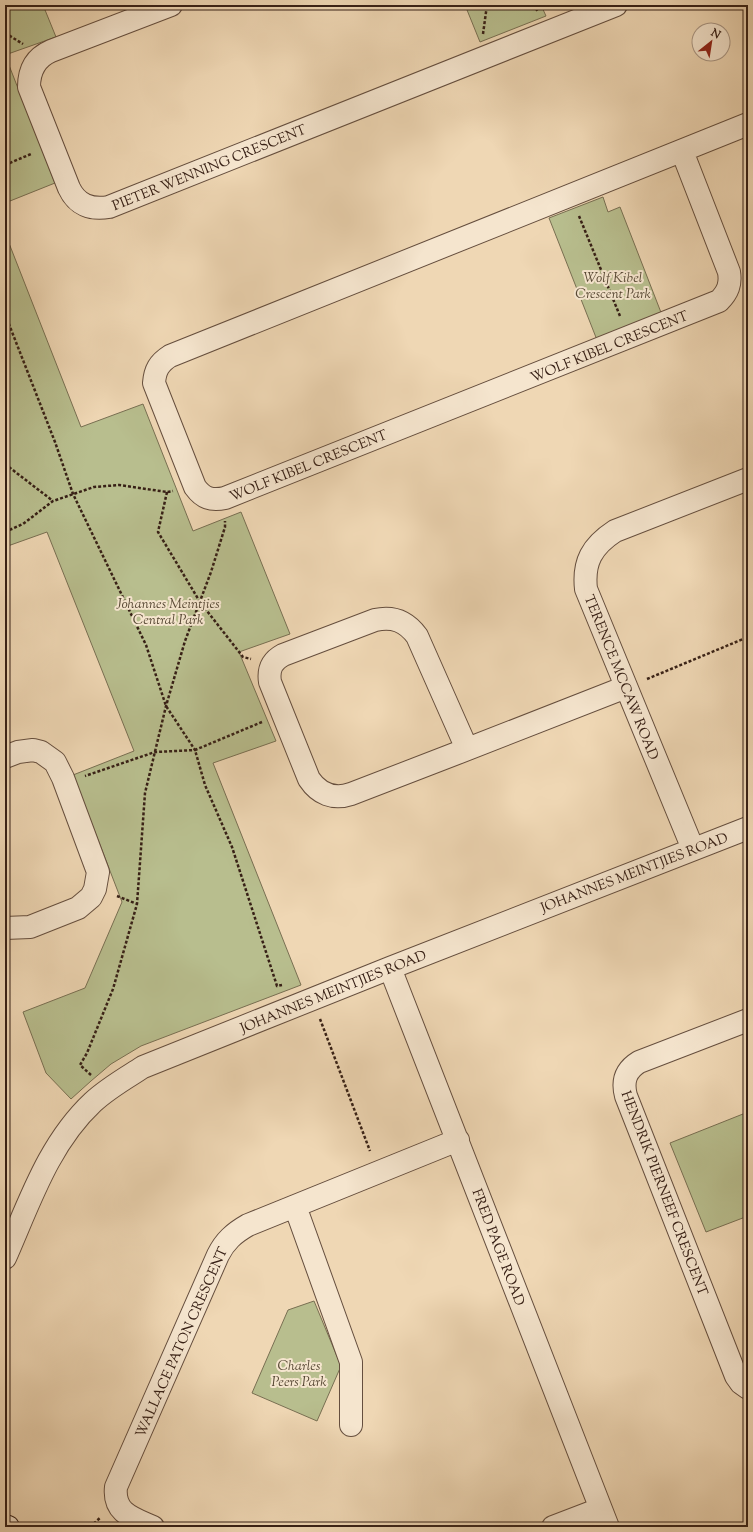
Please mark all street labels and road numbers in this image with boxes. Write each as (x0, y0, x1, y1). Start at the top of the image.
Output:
street label: PIETER WENNING CRESCENT (110, 121, 310, 217)
street label: WOLF KIBEL CRESCENT (528, 307, 692, 389)
street label: WOLF KIBEL CRESCENT (227, 426, 391, 508)
street label: TERENCE MCCAW ROAD (578, 592, 663, 763)
street label: JOHANNES MEINTJIES ROAD (537, 829, 731, 919)
street label: JOHANNES MEINTJIES ROAD (237, 946, 430, 1040)
street label: HENDRIK PIERNEEF CRESCENT (615, 1088, 712, 1299)
street label: FRED PAGE ROAD (466, 1186, 529, 1309)
street label: WALLACE PATON CRESCENT (132, 1244, 234, 1441)

